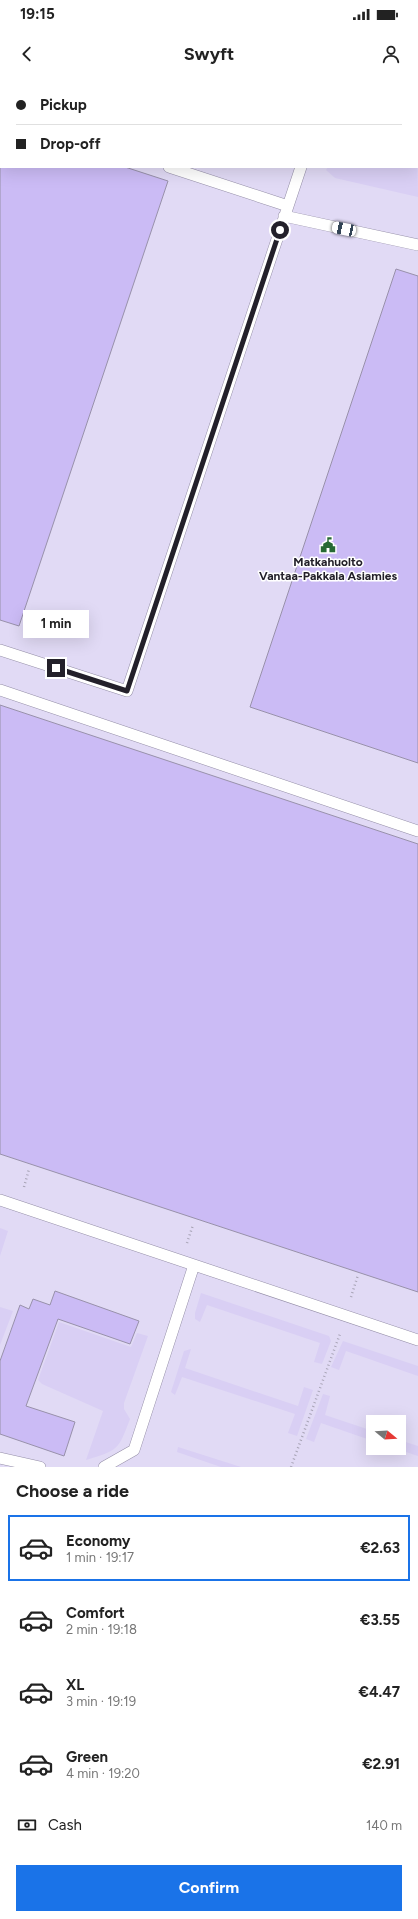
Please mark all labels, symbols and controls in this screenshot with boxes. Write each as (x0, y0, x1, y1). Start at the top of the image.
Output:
text: 19:15 (20, 5, 55, 23)
icon: back (16, 43, 38, 65)
text: Swyft (184, 43, 234, 65)
icon: person (380, 43, 402, 65)
text: Pickup (40, 96, 87, 114)
text: Drop-off (40, 135, 101, 153)
route start (271, 221, 289, 239)
car (331, 221, 357, 237)
public building icon: Matkahuolto Vantaa-Pakkala Asiamies (319, 536, 337, 554)
place label: Matkahuolto Vantaa-Pakkala Asiamies (259, 555, 397, 583)
callout: 1 min (23, 610, 89, 638)
text: 1 min (41, 616, 71, 631)
route end (47, 659, 65, 677)
north arrow (366, 1415, 406, 1455)
map controls (366, 1415, 406, 1455)
text: Choose a ride (16, 1480, 129, 1502)
icon: car (18, 1530, 54, 1566)
text: Economy (66, 1532, 131, 1550)
text: €2.63 (360, 1539, 400, 1557)
text: 1 min · 19:17 (66, 1550, 134, 1565)
icon: car (18, 1602, 54, 1638)
text: Comfort (66, 1604, 125, 1622)
text: €3.55 (360, 1611, 400, 1629)
text: 2 min · 19:18 (66, 1622, 137, 1637)
icon: car (18, 1674, 54, 1710)
text: XL (66, 1676, 84, 1694)
text: €4.47 (359, 1683, 400, 1701)
text: 3 min · 19:19 (66, 1694, 136, 1709)
icon: car (18, 1746, 54, 1782)
text: Green (66, 1748, 108, 1766)
text: €2.91 (362, 1755, 400, 1773)
text: 4 min · 19:20 (66, 1766, 140, 1781)
icon: cash (16, 1814, 38, 1836)
text: Cash (48, 1816, 82, 1834)
text: 140 m (366, 1818, 402, 1833)
button: Confirm (16, 1865, 402, 1911)

